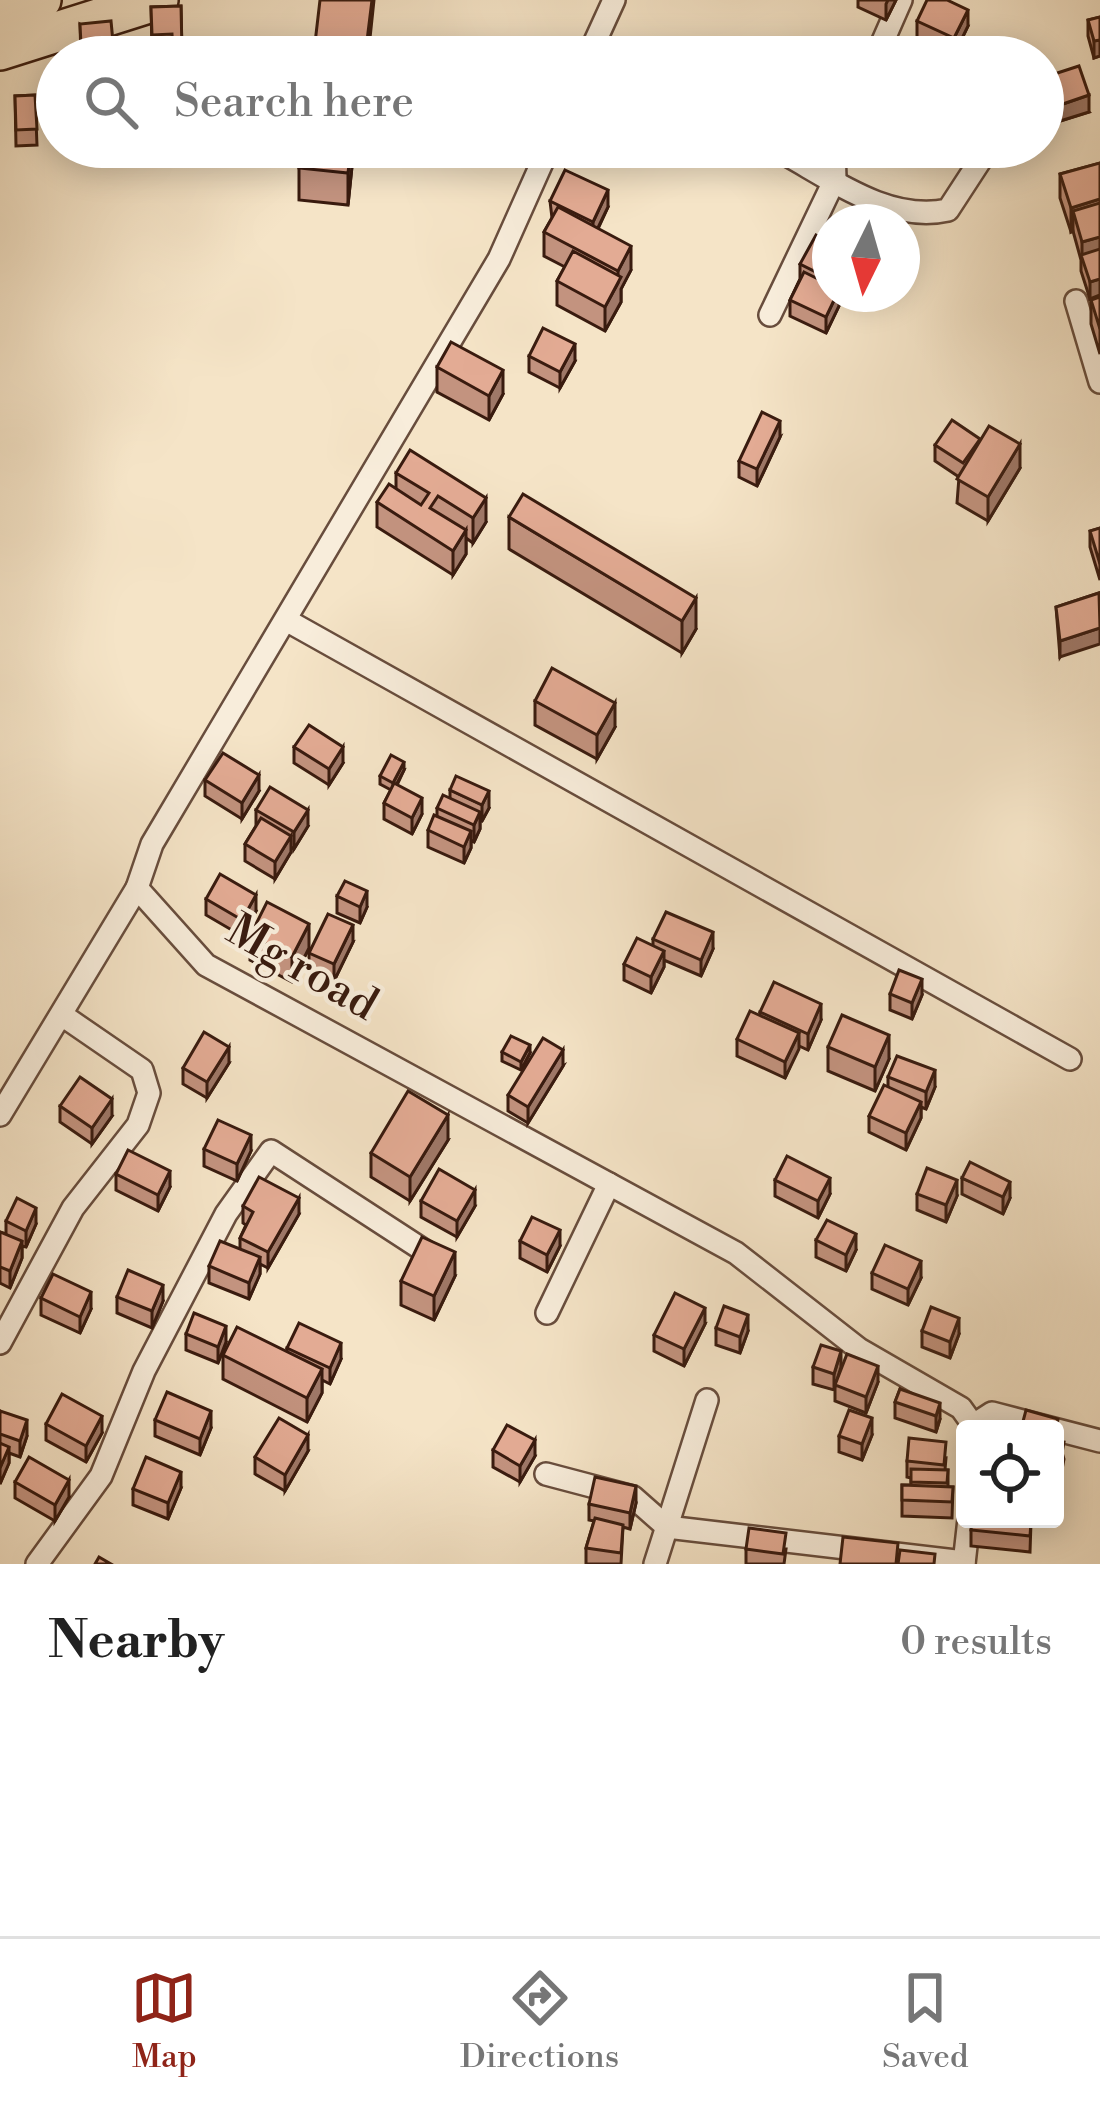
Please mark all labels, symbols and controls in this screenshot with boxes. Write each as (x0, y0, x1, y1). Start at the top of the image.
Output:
search box (36, 36, 1064, 168)
icon: search (78, 69, 144, 135)
text: Search here (174, 74, 414, 131)
north arrow (812, 204, 920, 312)
street label: Mg road (216, 902, 388, 1034)
map controls (956, 1420, 1064, 1528)
button: locate (956, 1420, 1064, 1528)
text: Nearby (48, 1610, 224, 1674)
text: 0 results (900, 1618, 1052, 1667)
tab: Map (131, 1965, 197, 2078)
tab: Directions (460, 1965, 619, 2078)
tab: Saved (882, 1965, 969, 2078)

